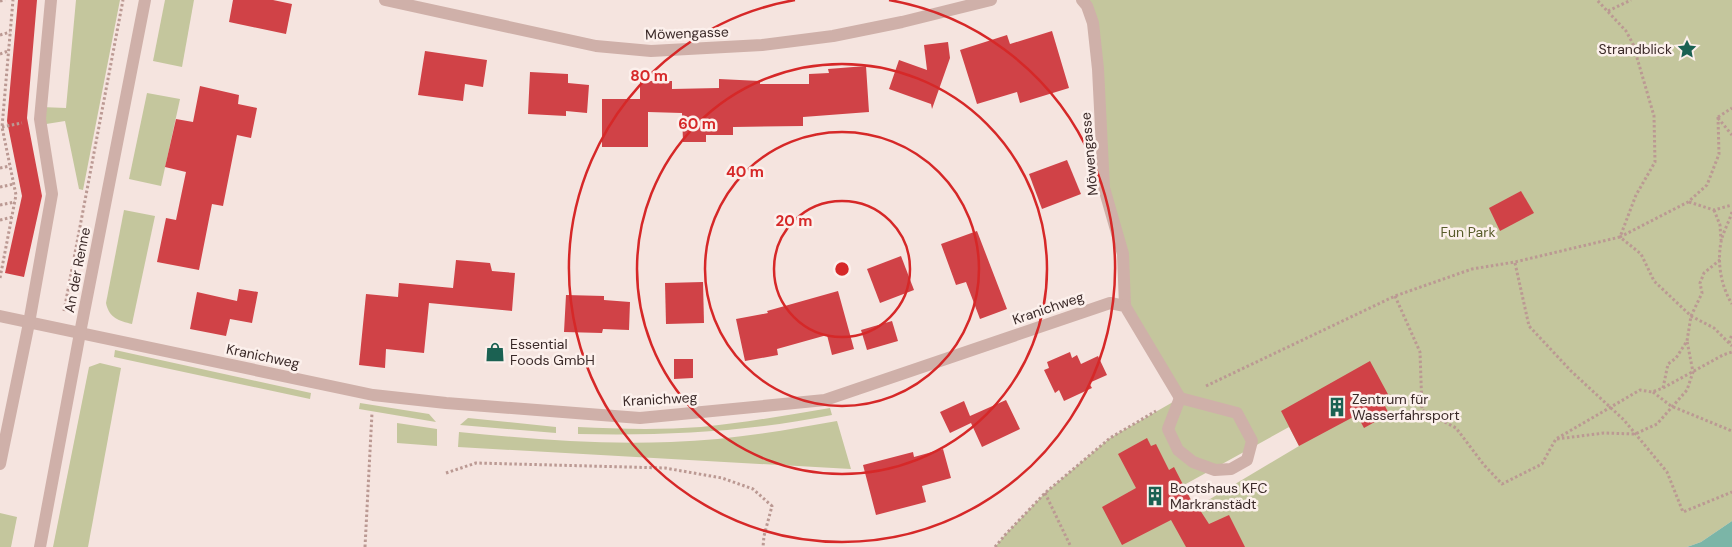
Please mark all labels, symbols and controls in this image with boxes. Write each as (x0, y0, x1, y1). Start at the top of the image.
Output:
street label: Möwengasse (645, 23, 729, 43)
place icon: Strandblick (1676, 38, 1698, 60)
place label: Strandblick (1598, 40, 1672, 58)
text: 80 m (630, 66, 668, 86)
street label: Möwengasse (1076, 112, 1102, 196)
text: 60 m (678, 114, 716, 134)
text: 40 m (726, 162, 764, 182)
text: 20 m (776, 211, 812, 231)
park label: Fun Park (1441, 223, 1495, 241)
street label: An der Renne (60, 226, 94, 314)
centre of rings (833, 260, 851, 278)
street label: Kranichweg (1010, 287, 1086, 329)
place label: Essential Foods GmbH (510, 335, 595, 369)
street label: Kranichweg (225, 339, 302, 373)
shop icon: Essential Foods GmbH (484, 341, 506, 363)
street label: Kranichweg (622, 388, 698, 410)
place label: Zentrum für Wasserfahrsport (1352, 390, 1460, 424)
building icon: Zentrum für Wasserfahrsport (1326, 396, 1348, 418)
place label: Bootshaus KFC Markranstädt (1170, 479, 1267, 513)
building icon: Bootshaus KFC Markranstädt (1144, 485, 1166, 507)

